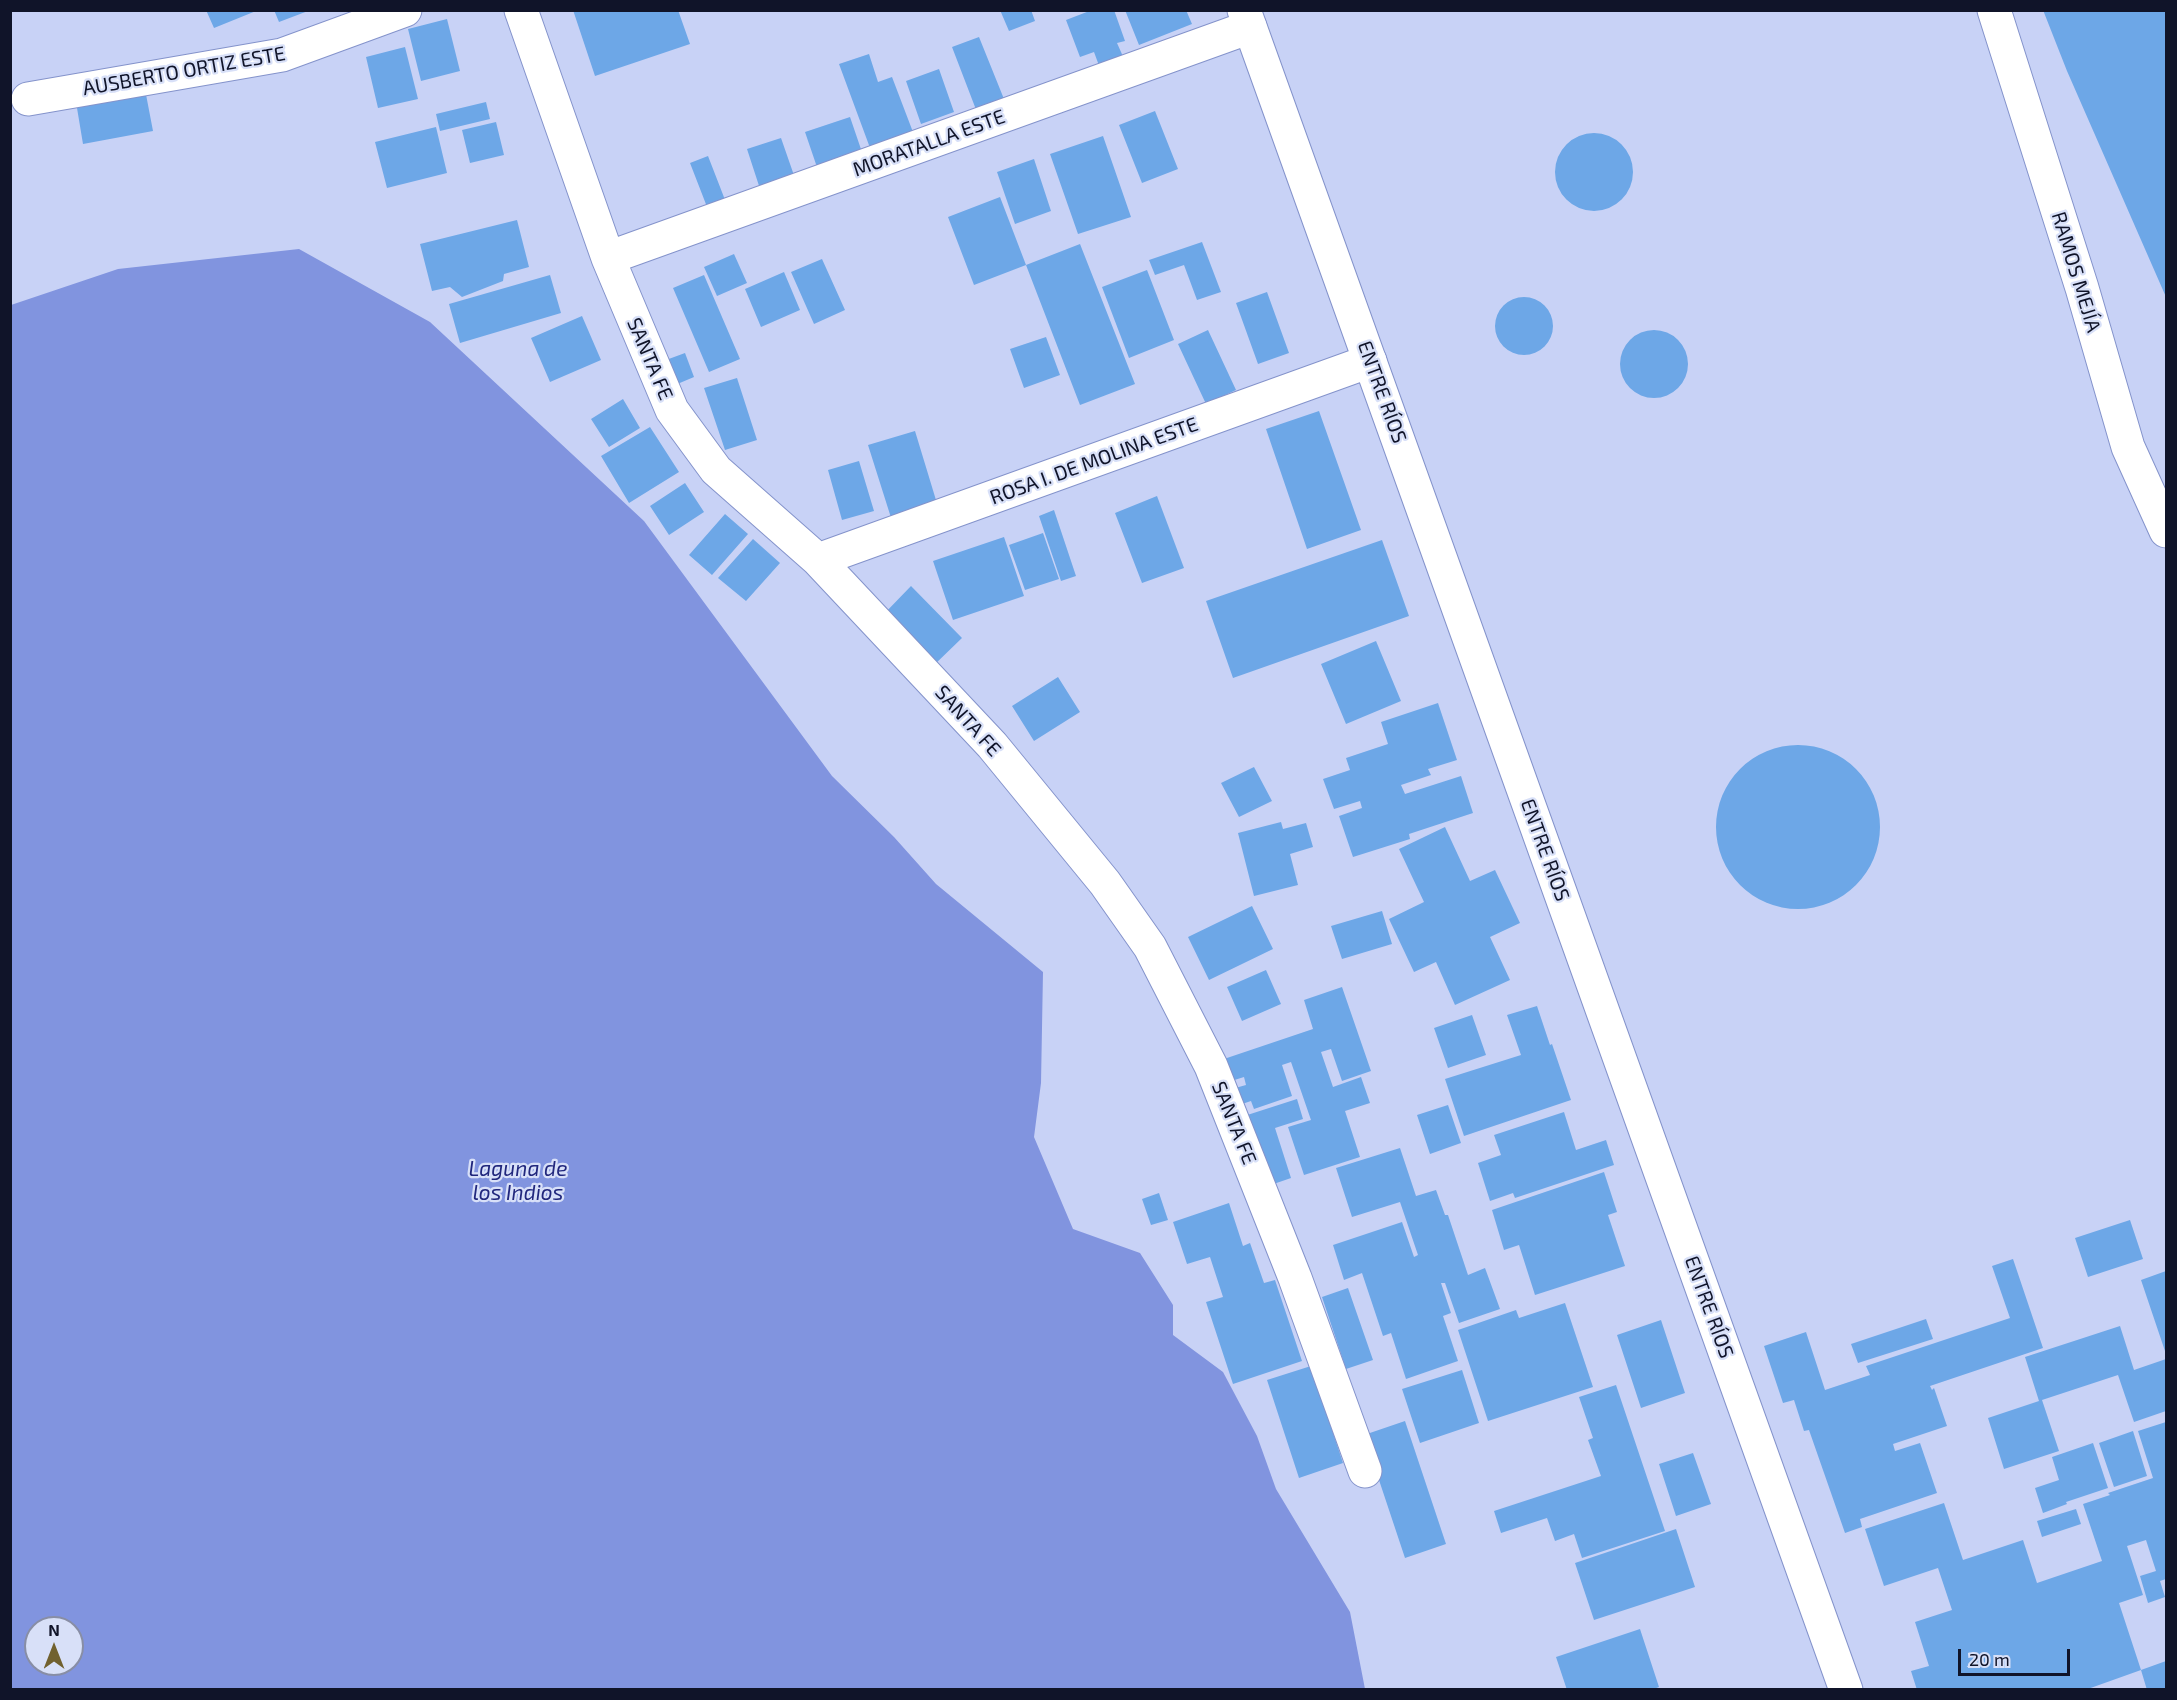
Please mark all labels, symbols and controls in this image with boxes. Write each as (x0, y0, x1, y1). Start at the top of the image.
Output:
street label: AUSBERTO ORTIZ ESTE (81, 41, 287, 101)
street label: MORATALLA ESTE (850, 104, 1008, 182)
street label: RAMOS MEJÍA (2046, 209, 2106, 335)
street label: SANTA FE (622, 314, 678, 404)
street label: ENTRE RÍOS (1352, 338, 1412, 446)
street label: ROSA I. DE MOLINA ESTE (987, 412, 1201, 510)
street label: SANTA FE (930, 681, 1006, 761)
street label: ENTRE RÍOS (1515, 796, 1575, 904)
street label: SANTA FE (1207, 1078, 1261, 1168)
water label: Laguna de los Indios (469, 1156, 567, 1206)
street label: ENTRE RÍOS (1679, 1253, 1739, 1361)
north arrow (24, 1616, 84, 1676)
text: N (48, 1620, 60, 1639)
scale bar (1961, 1637, 2074, 1675)
text: 20 m (1969, 1648, 2010, 1670)

